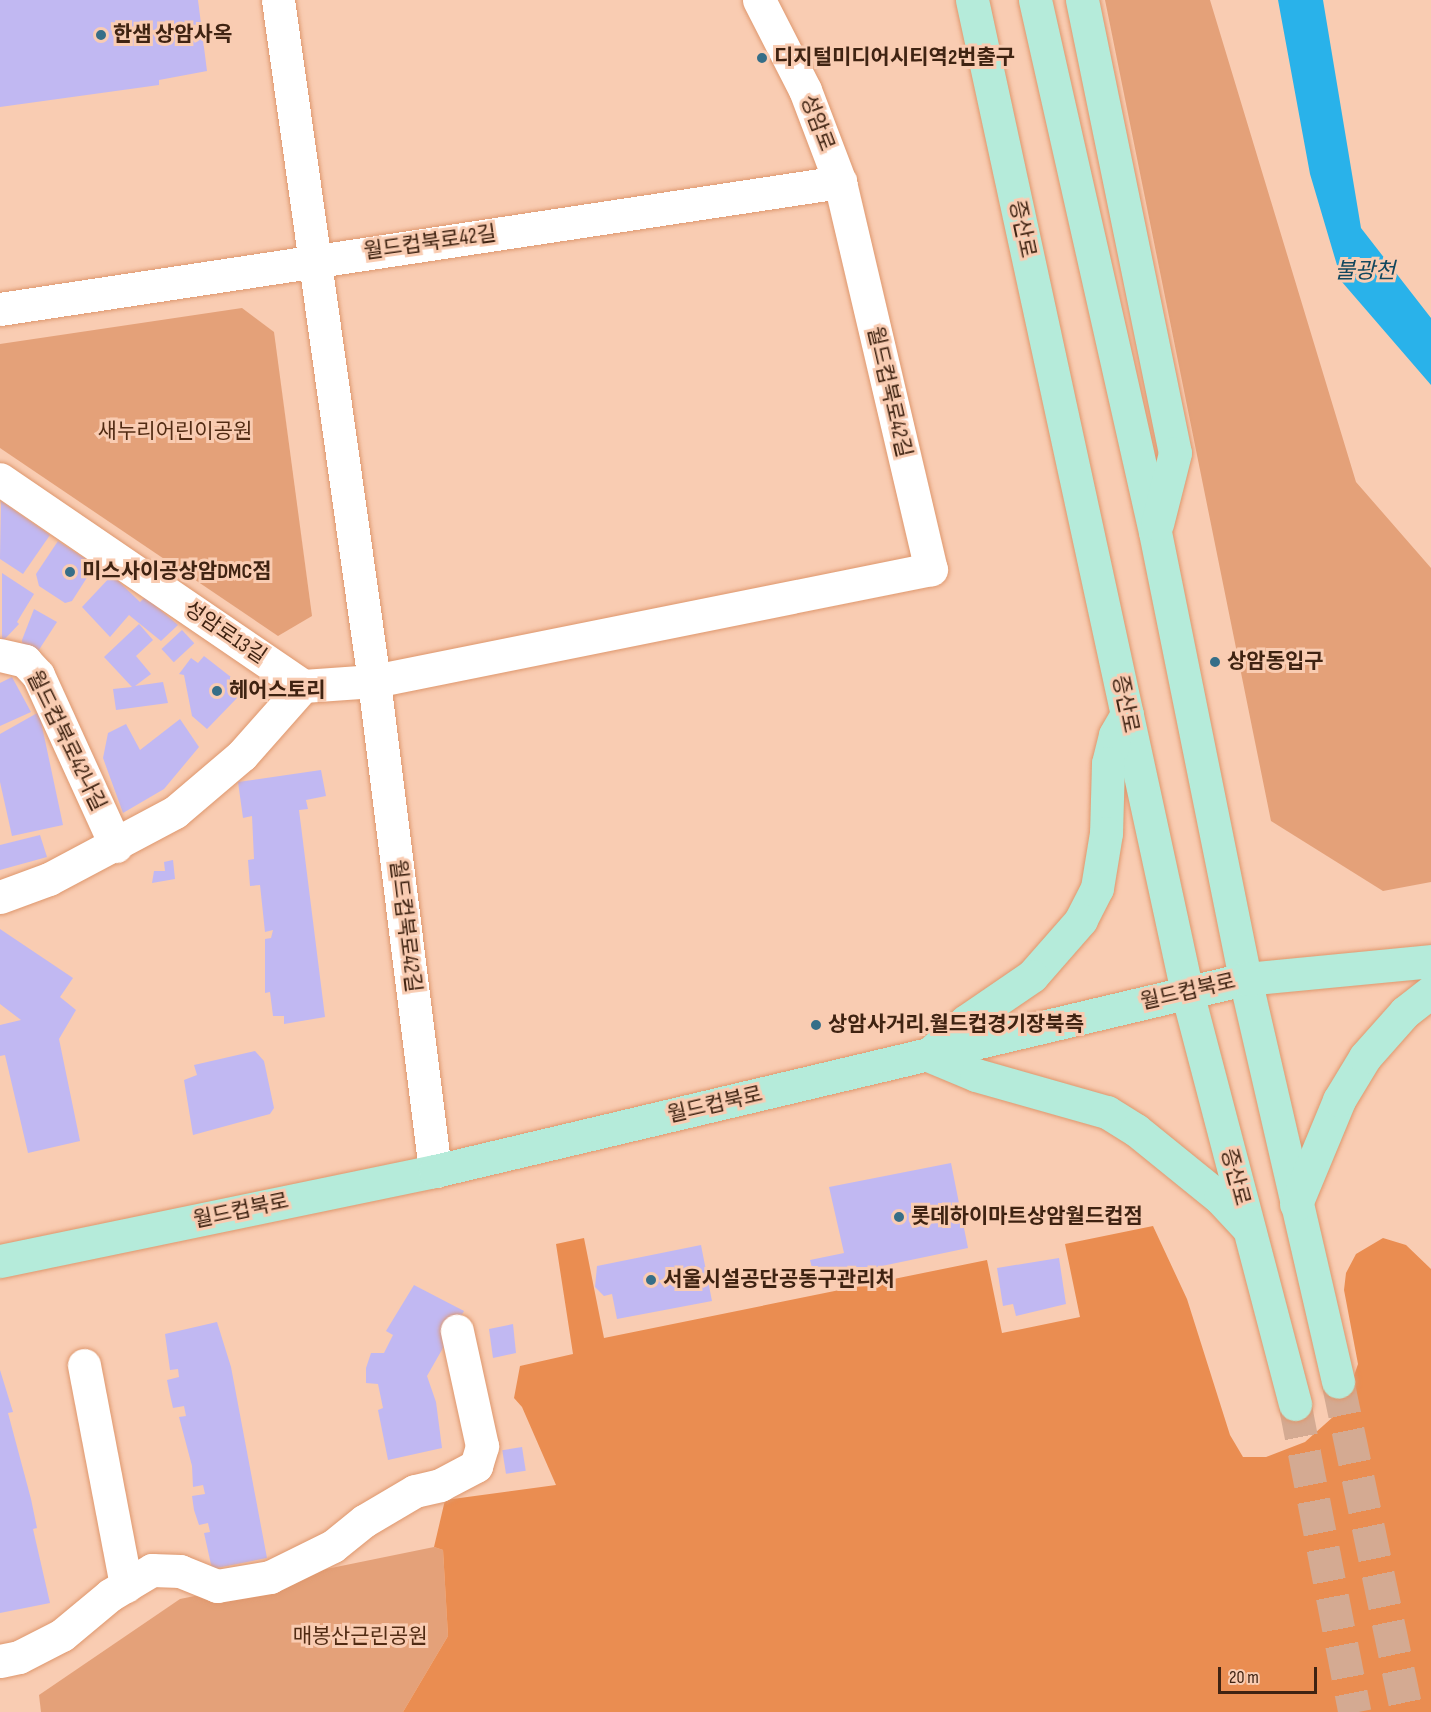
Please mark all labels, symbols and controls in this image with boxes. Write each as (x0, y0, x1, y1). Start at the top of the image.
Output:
place label: 한샘 상암사옥 (113, 22, 232, 48)
marker: 한샘 상암사옥 (94, 28, 108, 42)
place label: 디지털미디어시티역2번출구 (774, 45, 1015, 71)
marker: 디지털미디어시티역2번출구 (755, 51, 769, 65)
street label: 성암로 (795, 91, 839, 155)
street label: 증산로 (1004, 198, 1040, 260)
street label: 월드컵북로42길 (362, 221, 498, 265)
water label: 불광천 (1335, 259, 1395, 285)
street label: 월드컵북로42길 (862, 324, 916, 460)
park label: 새누리어린이공원 (98, 419, 252, 445)
place label: 미스사이공상암DMC점 (82, 559, 271, 585)
marker: 미스사이공상암DMC점 (63, 565, 77, 579)
street label: 성암로13길 (179, 596, 271, 670)
place label: 상암동입구 (1227, 649, 1324, 675)
marker: 상암동입구 (1208, 655, 1222, 669)
street label: 월드컵북로42나길 (21, 667, 111, 815)
street label: 증산로 (1107, 673, 1143, 735)
place label: 헤어스토리 (229, 678, 326, 704)
marker: 헤어스토리 (210, 684, 224, 698)
street label: 월드컵북로42길 (384, 858, 426, 994)
street label: 월드컵북로 (1138, 969, 1238, 1015)
place label: 상암사거리.월드컵경기장북측 (828, 1012, 1084, 1038)
marker: 상암사거리.월드컵경기장북측 (809, 1018, 823, 1032)
street label: 월드컵북로 (665, 1082, 765, 1128)
street label: 증산로 (1215, 1146, 1255, 1208)
street label: 월드컵북로 (191, 1189, 291, 1233)
place label: 롯데하이마트상암월드컵점 (911, 1204, 1143, 1230)
marker: 롯데하이마트상암월드컵점 (892, 1210, 906, 1224)
place label: 서울시설공단공동구관리처 (663, 1267, 895, 1293)
marker: 서울시설공단공동구관리처 (644, 1273, 658, 1287)
park label: 매봉산근린공원 (292, 1624, 428, 1650)
scale bar (1221, 1655, 1320, 1693)
text: 20 m (1229, 1667, 1259, 1688)

